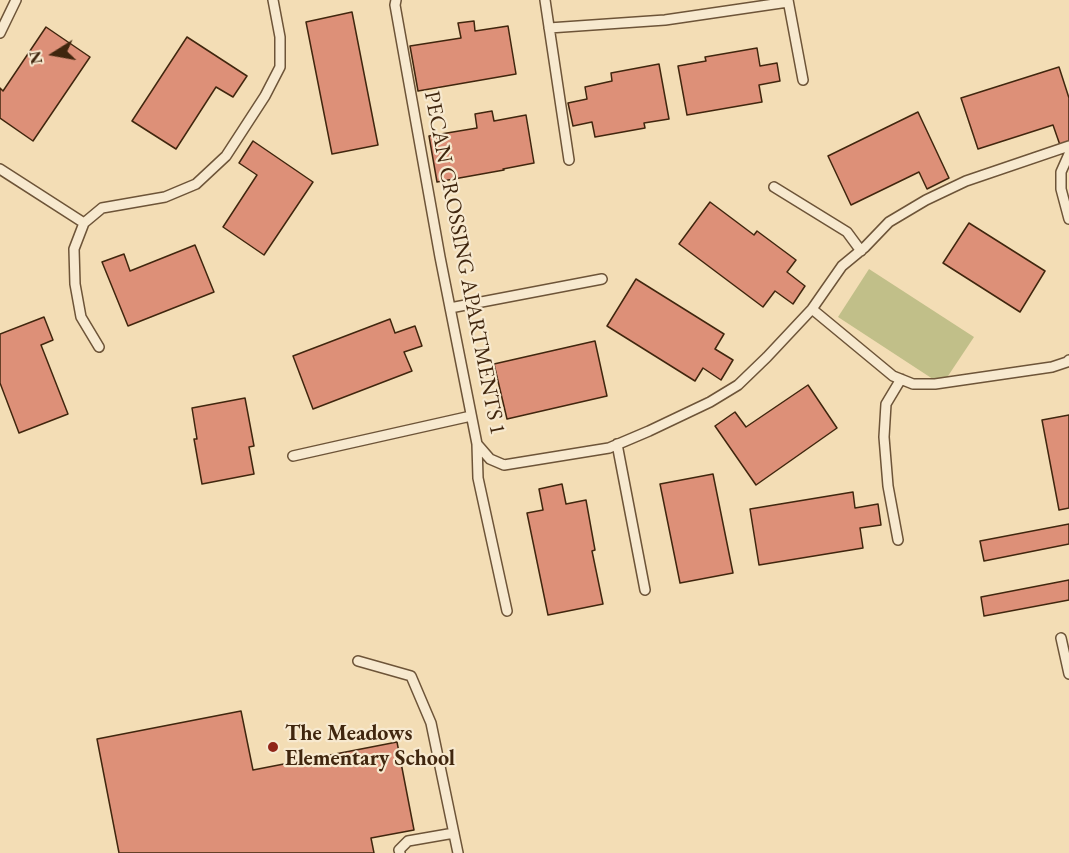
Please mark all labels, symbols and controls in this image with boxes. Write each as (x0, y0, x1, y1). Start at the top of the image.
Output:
north arrow (24, 24, 84, 84)
text: N (24, 49, 47, 66)
street label: PECAN CROSSING APARTMENTS 1 (418, 89, 510, 437)
place label: The Meadows Elementary School (285, 721, 455, 772)
marker: The Meadows Elementary School (266, 740, 280, 754)

